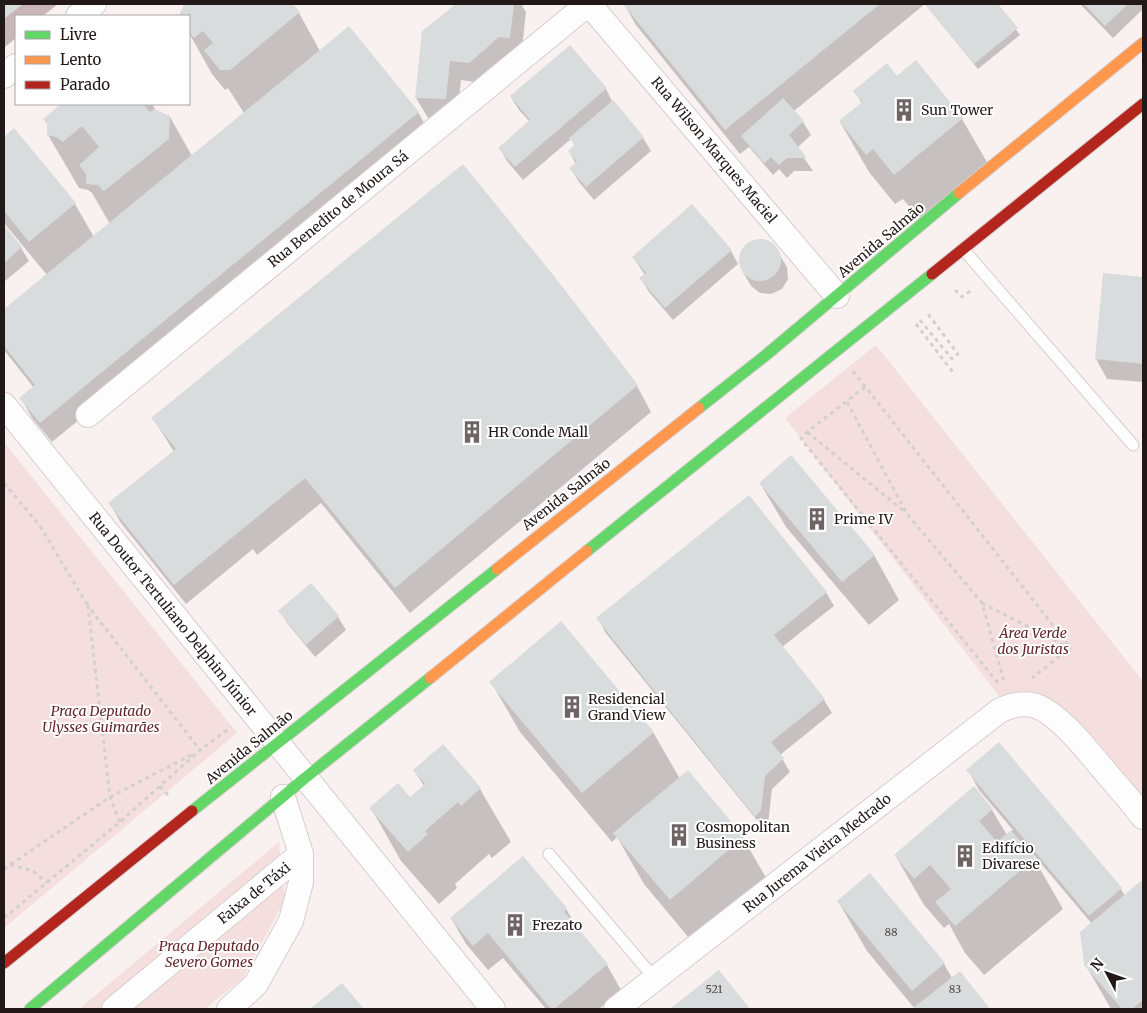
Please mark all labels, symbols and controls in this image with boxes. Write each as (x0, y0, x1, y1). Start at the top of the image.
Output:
legend (15, 15, 190, 105)
text: Livre (60, 25, 97, 44)
text: Lento (60, 50, 102, 69)
street label: Rua Wilson Marques Maciel (647, 73, 781, 228)
text: Parado (60, 75, 110, 94)
building icon: Sun Tower (891, 97, 917, 123)
place label: Sun Tower (921, 101, 993, 119)
street label: Rua Benedito de Moura Sá (264, 147, 412, 271)
street label: Avenida Salmão (833, 199, 928, 282)
building icon: HR Conde Mall (459, 419, 485, 445)
place label: HR Conde Mall (488, 423, 589, 441)
street label: Avenida Salmão (517, 454, 614, 535)
building icon: Prime IV (804, 506, 830, 532)
street label: Rua Doutor Tertuliano Delphim Júnior (85, 508, 261, 720)
place label: Prime IV (834, 510, 894, 528)
park label: Área Verde dos Juristas (997, 624, 1069, 658)
place label: Residencial Grand View (588, 690, 666, 724)
building icon: Residencial Grand View (559, 694, 585, 720)
park label: Praça Deputado Ulysses Guimarães (42, 702, 160, 736)
street label: Avenida Salmão (201, 706, 296, 788)
street label: Rua Jurema Vieira Medrado (739, 790, 895, 916)
place label: Cosmopolitan Business (696, 818, 790, 852)
building icon: Cosmopolitan Business (666, 822, 692, 848)
place label: Edifício Divarese (982, 839, 1040, 873)
building icon: Edifício Divarese (952, 843, 978, 869)
street label: Faixa de Táxi (214, 858, 294, 928)
building icon: Frezato (502, 912, 528, 938)
place label: Frezato (532, 916, 582, 934)
house number: 88 (884, 925, 898, 939)
park label: Praça Deputado Severo Gomes (159, 937, 259, 971)
north arrow (1082, 948, 1132, 998)
text: N (1087, 954, 1108, 975)
house number: 521 (705, 982, 723, 996)
house number: 83 (949, 982, 961, 996)

